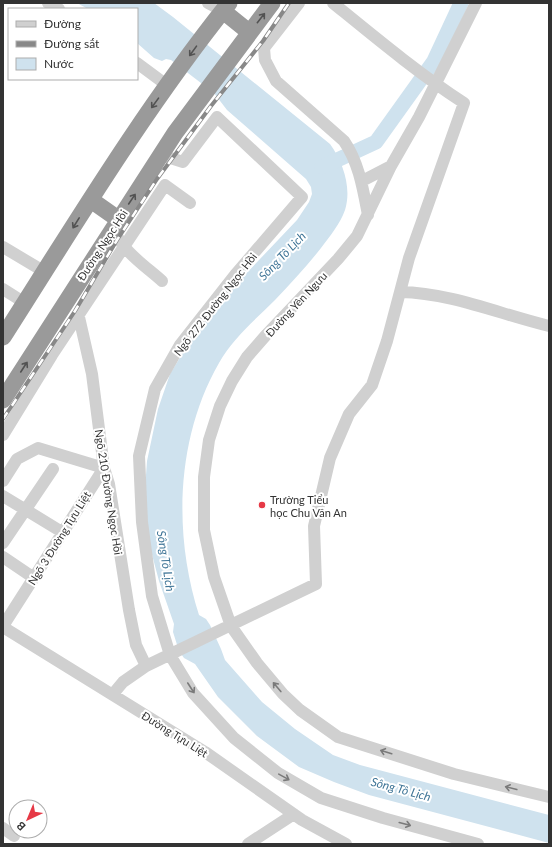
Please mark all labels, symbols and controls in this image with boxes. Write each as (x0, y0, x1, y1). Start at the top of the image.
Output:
legend (8, 8, 138, 80)
one-way arrow (256, 12, 265, 23)
text: Đường (44, 16, 81, 31)
text: Đường sắt (44, 36, 100, 51)
one-way arrow (189, 46, 197, 57)
text: Nước (44, 56, 74, 71)
one-way arrow (151, 98, 160, 109)
one-way arrow (128, 194, 136, 205)
street label: Đường Ngọc Hồi (74, 207, 130, 283)
one-way arrow (71, 217, 79, 229)
water label: Sông Tô Lịch (255, 229, 309, 283)
street label: Ngõ 272 Đường Ngọc Hồi (171, 250, 259, 358)
street label: Đường Yên Ngưu (263, 269, 329, 339)
one-way arrow (20, 362, 28, 373)
street label: Ngõ 210 Đường Ngọc Hồi (93, 428, 125, 556)
street label: Ngõ 3 Đường Tựu Liệt (25, 489, 93, 587)
place label: Trường Tiểu học Chu Văn An (270, 493, 347, 519)
marker: Trường Tiểu học Chu Văn An (257, 500, 267, 510)
water label: Sông Tô Lịch (154, 529, 178, 593)
one-way arrow (187, 682, 195, 693)
one-way arrow (272, 682, 281, 692)
street label: Đường Tựu Liệt (139, 708, 211, 760)
one-way arrow (380, 748, 393, 755)
one-way arrow (278, 774, 290, 781)
water label: Sông Tô Lịch (369, 774, 433, 804)
one-way arrow (505, 783, 518, 791)
north arrow (8, 799, 48, 839)
text: B (14, 819, 28, 834)
one-way arrow (398, 821, 411, 828)

